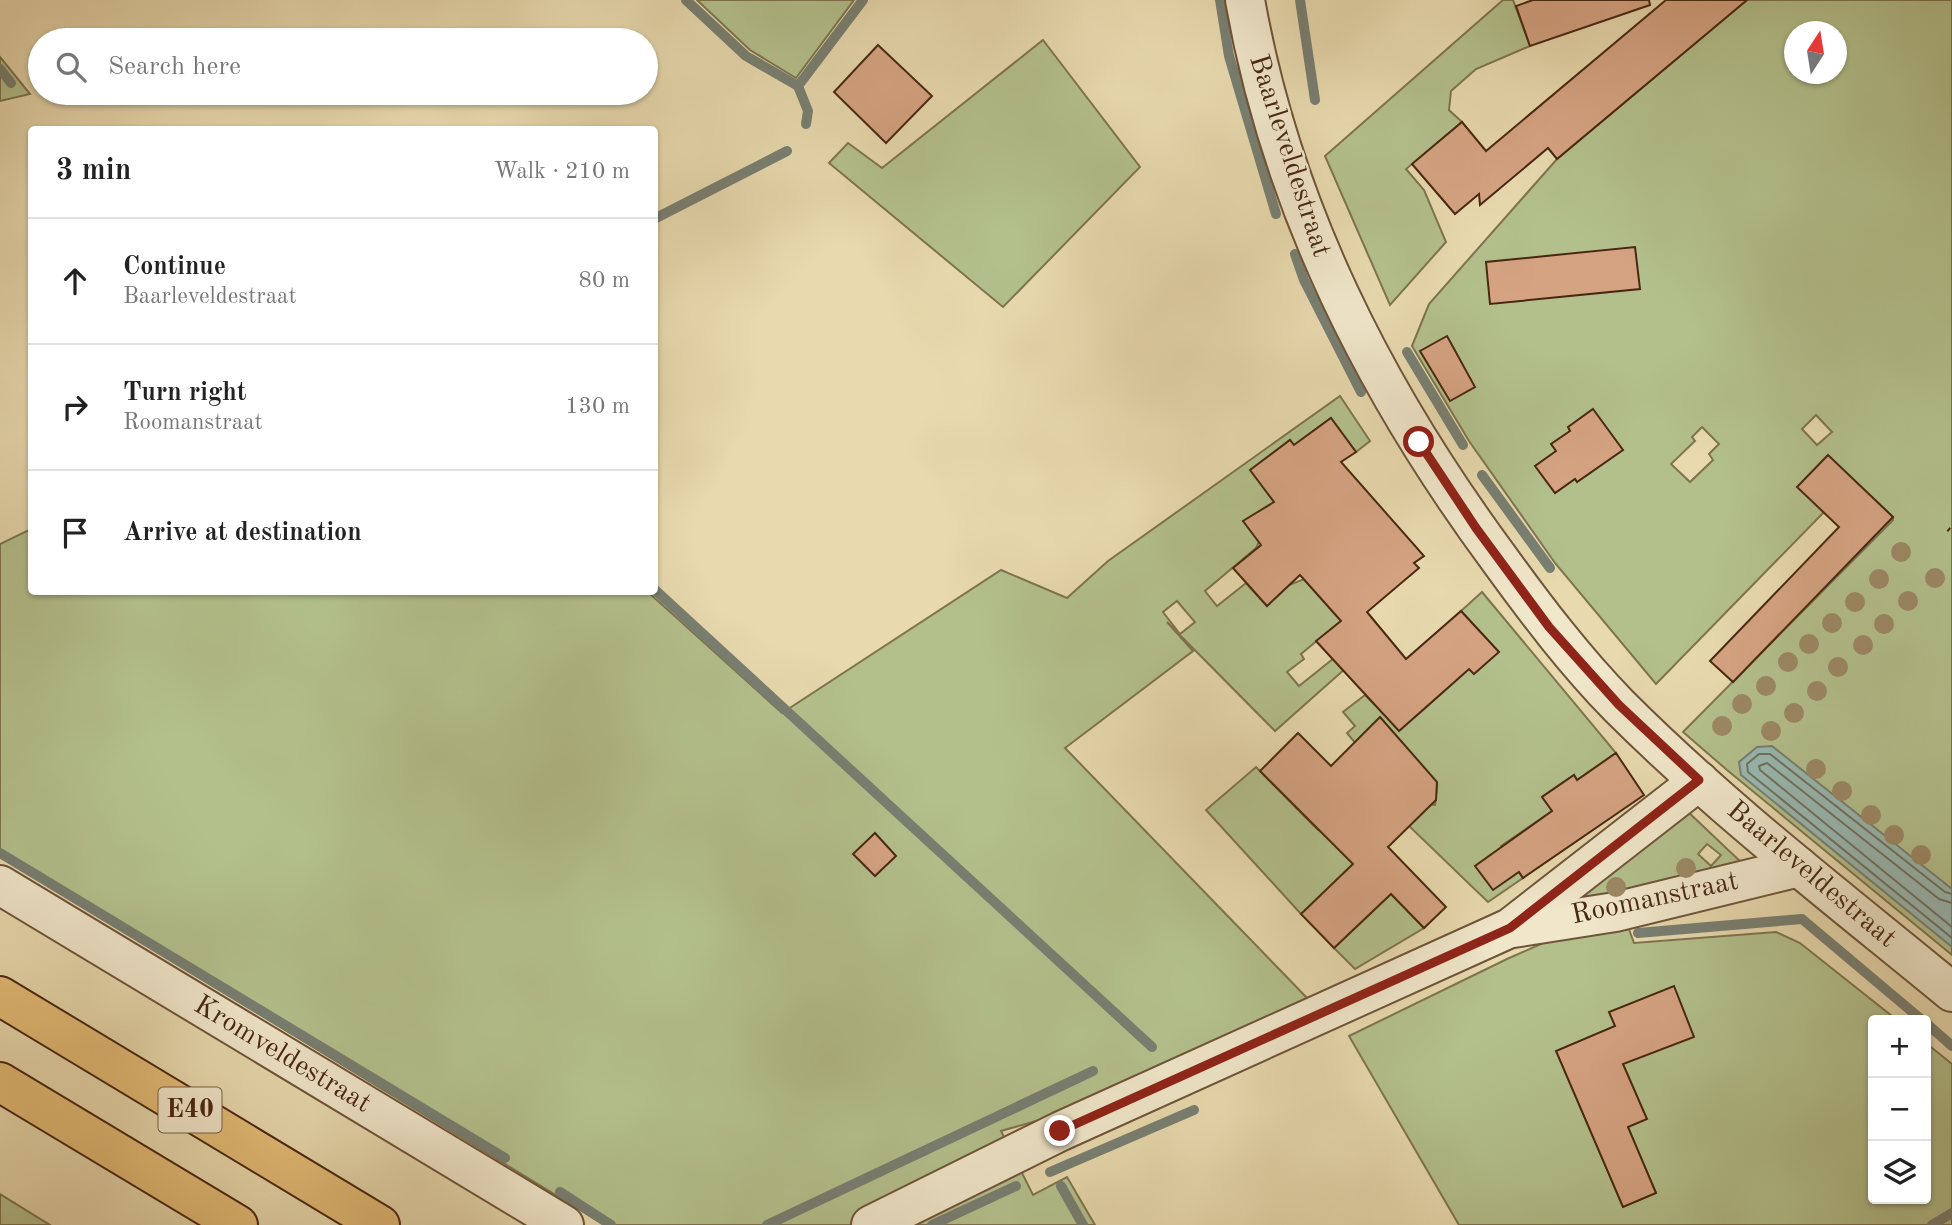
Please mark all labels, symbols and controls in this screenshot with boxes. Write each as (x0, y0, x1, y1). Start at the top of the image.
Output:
north arrow (1784, 21, 1847, 84)
search box (28, 28, 658, 105)
icon: search (52, 48, 90, 86)
street label: Baarleveldestraat (1243, 51, 1335, 261)
text: Search here (108, 54, 241, 80)
text: 3 min (56, 156, 131, 186)
text: Walk · 210 m (494, 160, 630, 183)
text: Continue (123, 254, 226, 280)
icon: ahead (56, 262, 94, 300)
text: 80 m (579, 269, 630, 292)
text: Baarleveldestraat (123, 285, 297, 308)
text: Turn right (123, 380, 246, 406)
icon: right (56, 388, 94, 426)
text: 130 m (565, 395, 630, 418)
text: Roomanstraat (123, 411, 263, 434)
route start (1403, 426, 1434, 457)
icon: arrive (56, 514, 94, 552)
text: Arrive at destination (123, 520, 362, 546)
street label: Baarleveldestraat (1721, 796, 1901, 954)
street label: Roomanstraat (1569, 868, 1741, 930)
street label: Kromveldestraat (189, 991, 375, 1119)
map controls (1868, 1015, 1931, 1204)
button: + (1868, 1015, 1931, 1078)
button: − (1868, 1078, 1931, 1141)
road number: E40 (158, 1088, 222, 1133)
route end (1044, 1115, 1075, 1146)
button: layers (1868, 1141, 1931, 1204)

